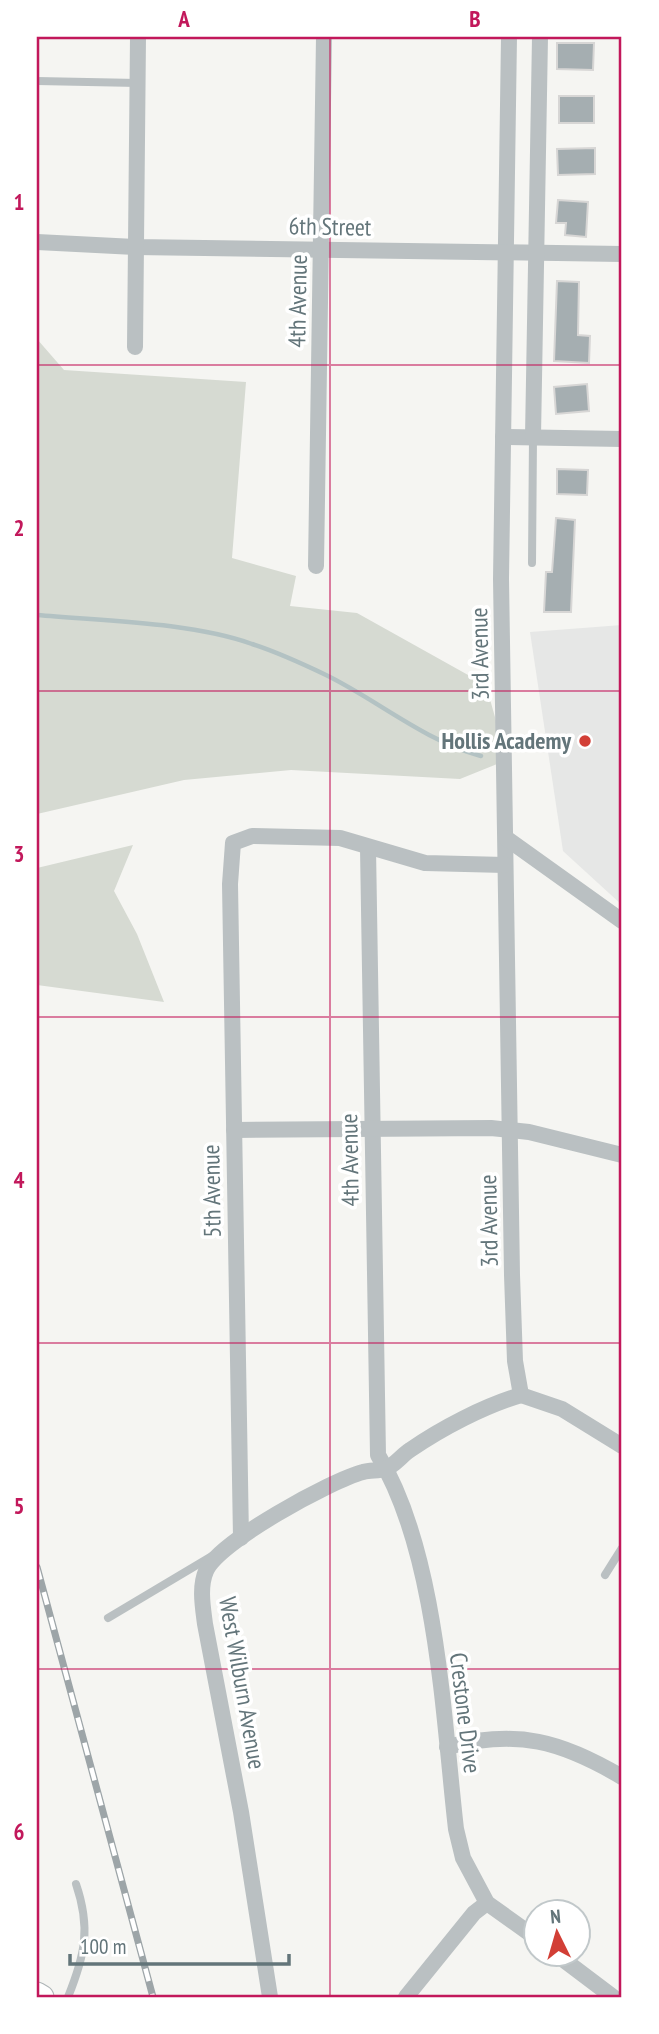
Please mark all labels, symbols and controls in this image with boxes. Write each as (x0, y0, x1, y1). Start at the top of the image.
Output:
text: A (177, 4, 190, 33)
text: B (469, 4, 481, 33)
text: 1 (14, 187, 25, 216)
street label: 6th Street (288, 210, 372, 243)
street label: 4th Avenue (281, 254, 314, 348)
text: 2 (14, 513, 25, 542)
street label: 3rd Avenue (463, 607, 496, 701)
place label: Hollis Academy (442, 725, 571, 756)
marker: Hollis Academy (577, 733, 593, 749)
text: 3 (14, 839, 25, 868)
street label: 4th Avenue (333, 1113, 366, 1207)
street label: 5th Avenue (195, 1144, 228, 1238)
text: 4 (14, 1165, 25, 1194)
street label: 3rd Avenue (472, 1174, 505, 1268)
text: 5 (14, 1491, 25, 1520)
street label: West Wilburn Avenue (212, 1594, 273, 1772)
street label: Crestone Drive (443, 1651, 488, 1775)
text: 6 (14, 1817, 25, 1846)
north arrow (522, 1898, 592, 1968)
text: N (549, 1904, 562, 1928)
scale bar (70, 1922, 289, 1966)
text: 100 m (80, 1933, 126, 1960)

